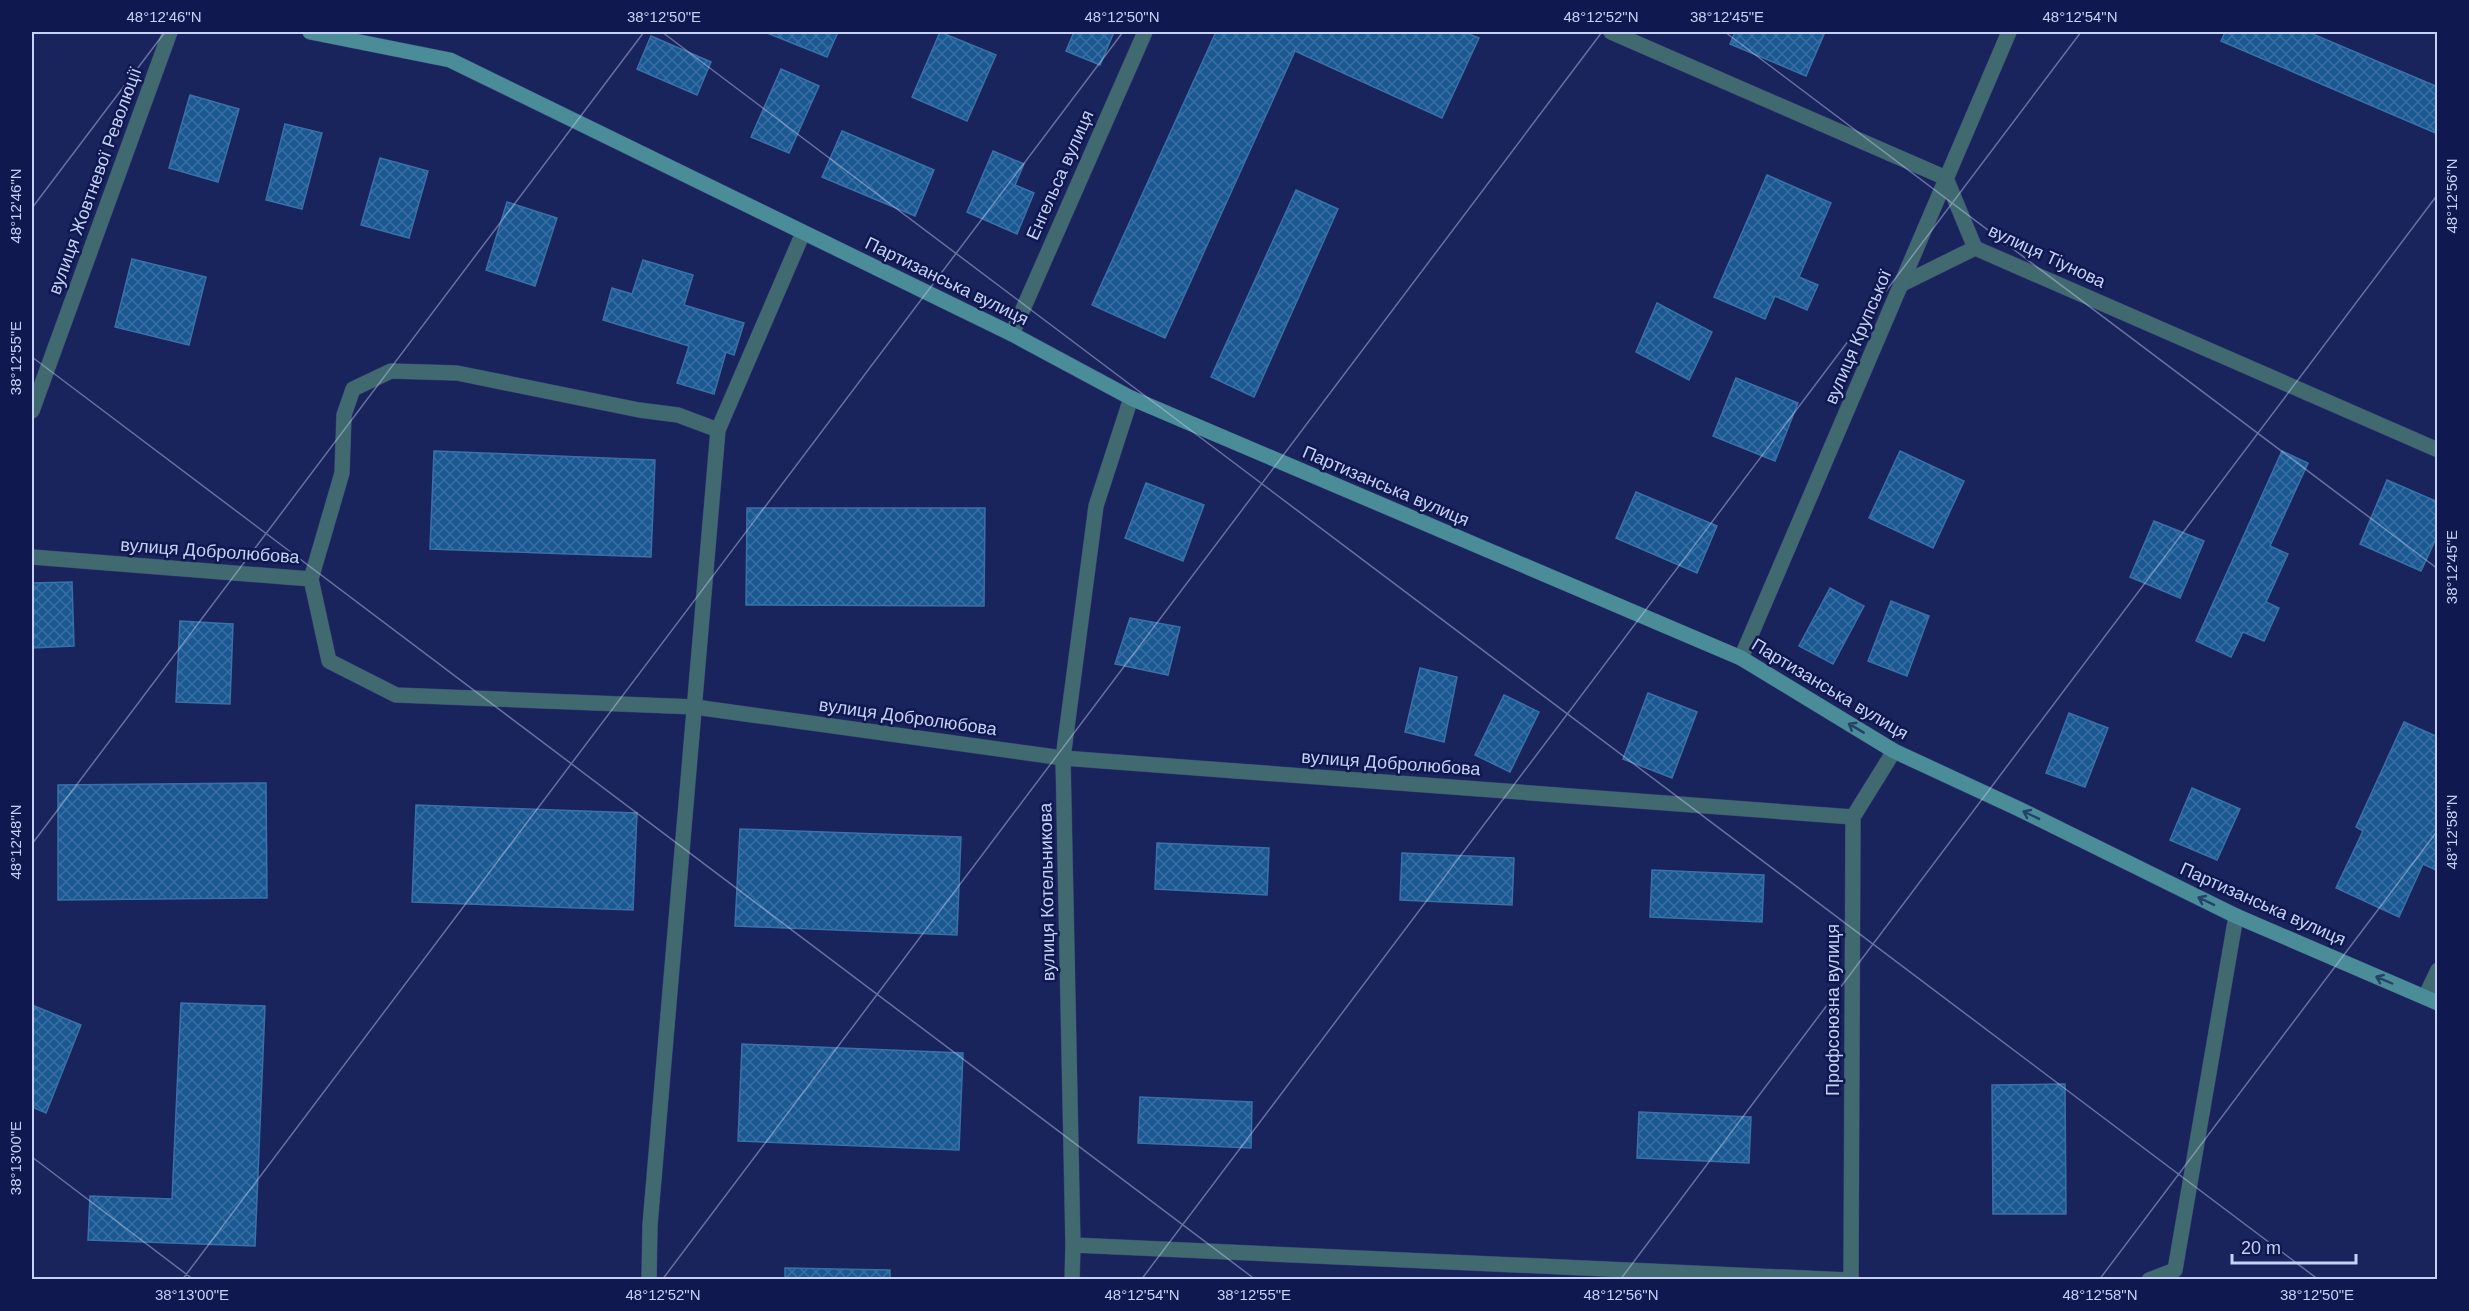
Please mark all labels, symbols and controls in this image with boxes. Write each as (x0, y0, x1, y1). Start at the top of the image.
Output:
text: 48°12'46"N (126, 8, 202, 25)
text: 38°12'50"E (627, 8, 701, 25)
text: 48°12'50"N (1084, 8, 1160, 25)
text: 48°12'52"N (1563, 8, 1639, 25)
text: 38°12'45"E (1690, 8, 1764, 25)
text: 48°12'54"N (2042, 8, 2118, 25)
street label: вулиця Жовтневої Революції (45, 65, 145, 297)
street label: Енгельса вулиця (1022, 107, 1098, 243)
text: 48°12'56"N (2443, 158, 2460, 234)
text: 48°12'46"N (7, 168, 24, 244)
street label: вулиця Тіунова (1985, 220, 2110, 292)
street label: Партизанська вулиця (862, 233, 1032, 329)
street label: вулиця Крупської (1821, 267, 1895, 407)
text: 38°12'55"E (7, 321, 24, 395)
street label: Партизанська вулиця (1300, 442, 1472, 530)
text: 38°12'45"E (2443, 530, 2460, 604)
street label: вулиця Добролюбова (120, 535, 301, 567)
street label: Партизанська вулиця (1748, 634, 1912, 744)
street label: вулиця Добролюбова (818, 695, 999, 740)
one-way arrow (1848, 722, 1865, 734)
street label: вулиця Добролюбова (1301, 747, 1482, 779)
text: 48°12'58"N (2443, 794, 2460, 870)
street label: вулиця Котельникова (1035, 802, 1059, 981)
text: 48°12'48"N (7, 804, 24, 880)
one-way arrow (2022, 809, 2040, 820)
street label: Партизанська вулиця (2177, 858, 2349, 950)
one-way arrow (2197, 895, 2215, 906)
street label: Профсоюзна вулиця (1823, 924, 1843, 1096)
one-way arrow (2375, 973, 2393, 984)
text: 38°13'00"E (7, 1121, 24, 1195)
scale bar (2232, 1227, 2356, 1265)
text: 20 m (2241, 1238, 2281, 1258)
text: 38°13'00"E (155, 1286, 229, 1303)
text: 48°12'52"N (625, 1286, 701, 1303)
text: 48°12'54"N (1104, 1286, 1180, 1303)
text: 38°12'55"E (1217, 1286, 1291, 1303)
text: 48°12'56"N (1583, 1286, 1659, 1303)
text: 48°12'58"N (2062, 1286, 2138, 1303)
text: 38°12'50"E (2280, 1286, 2354, 1303)

